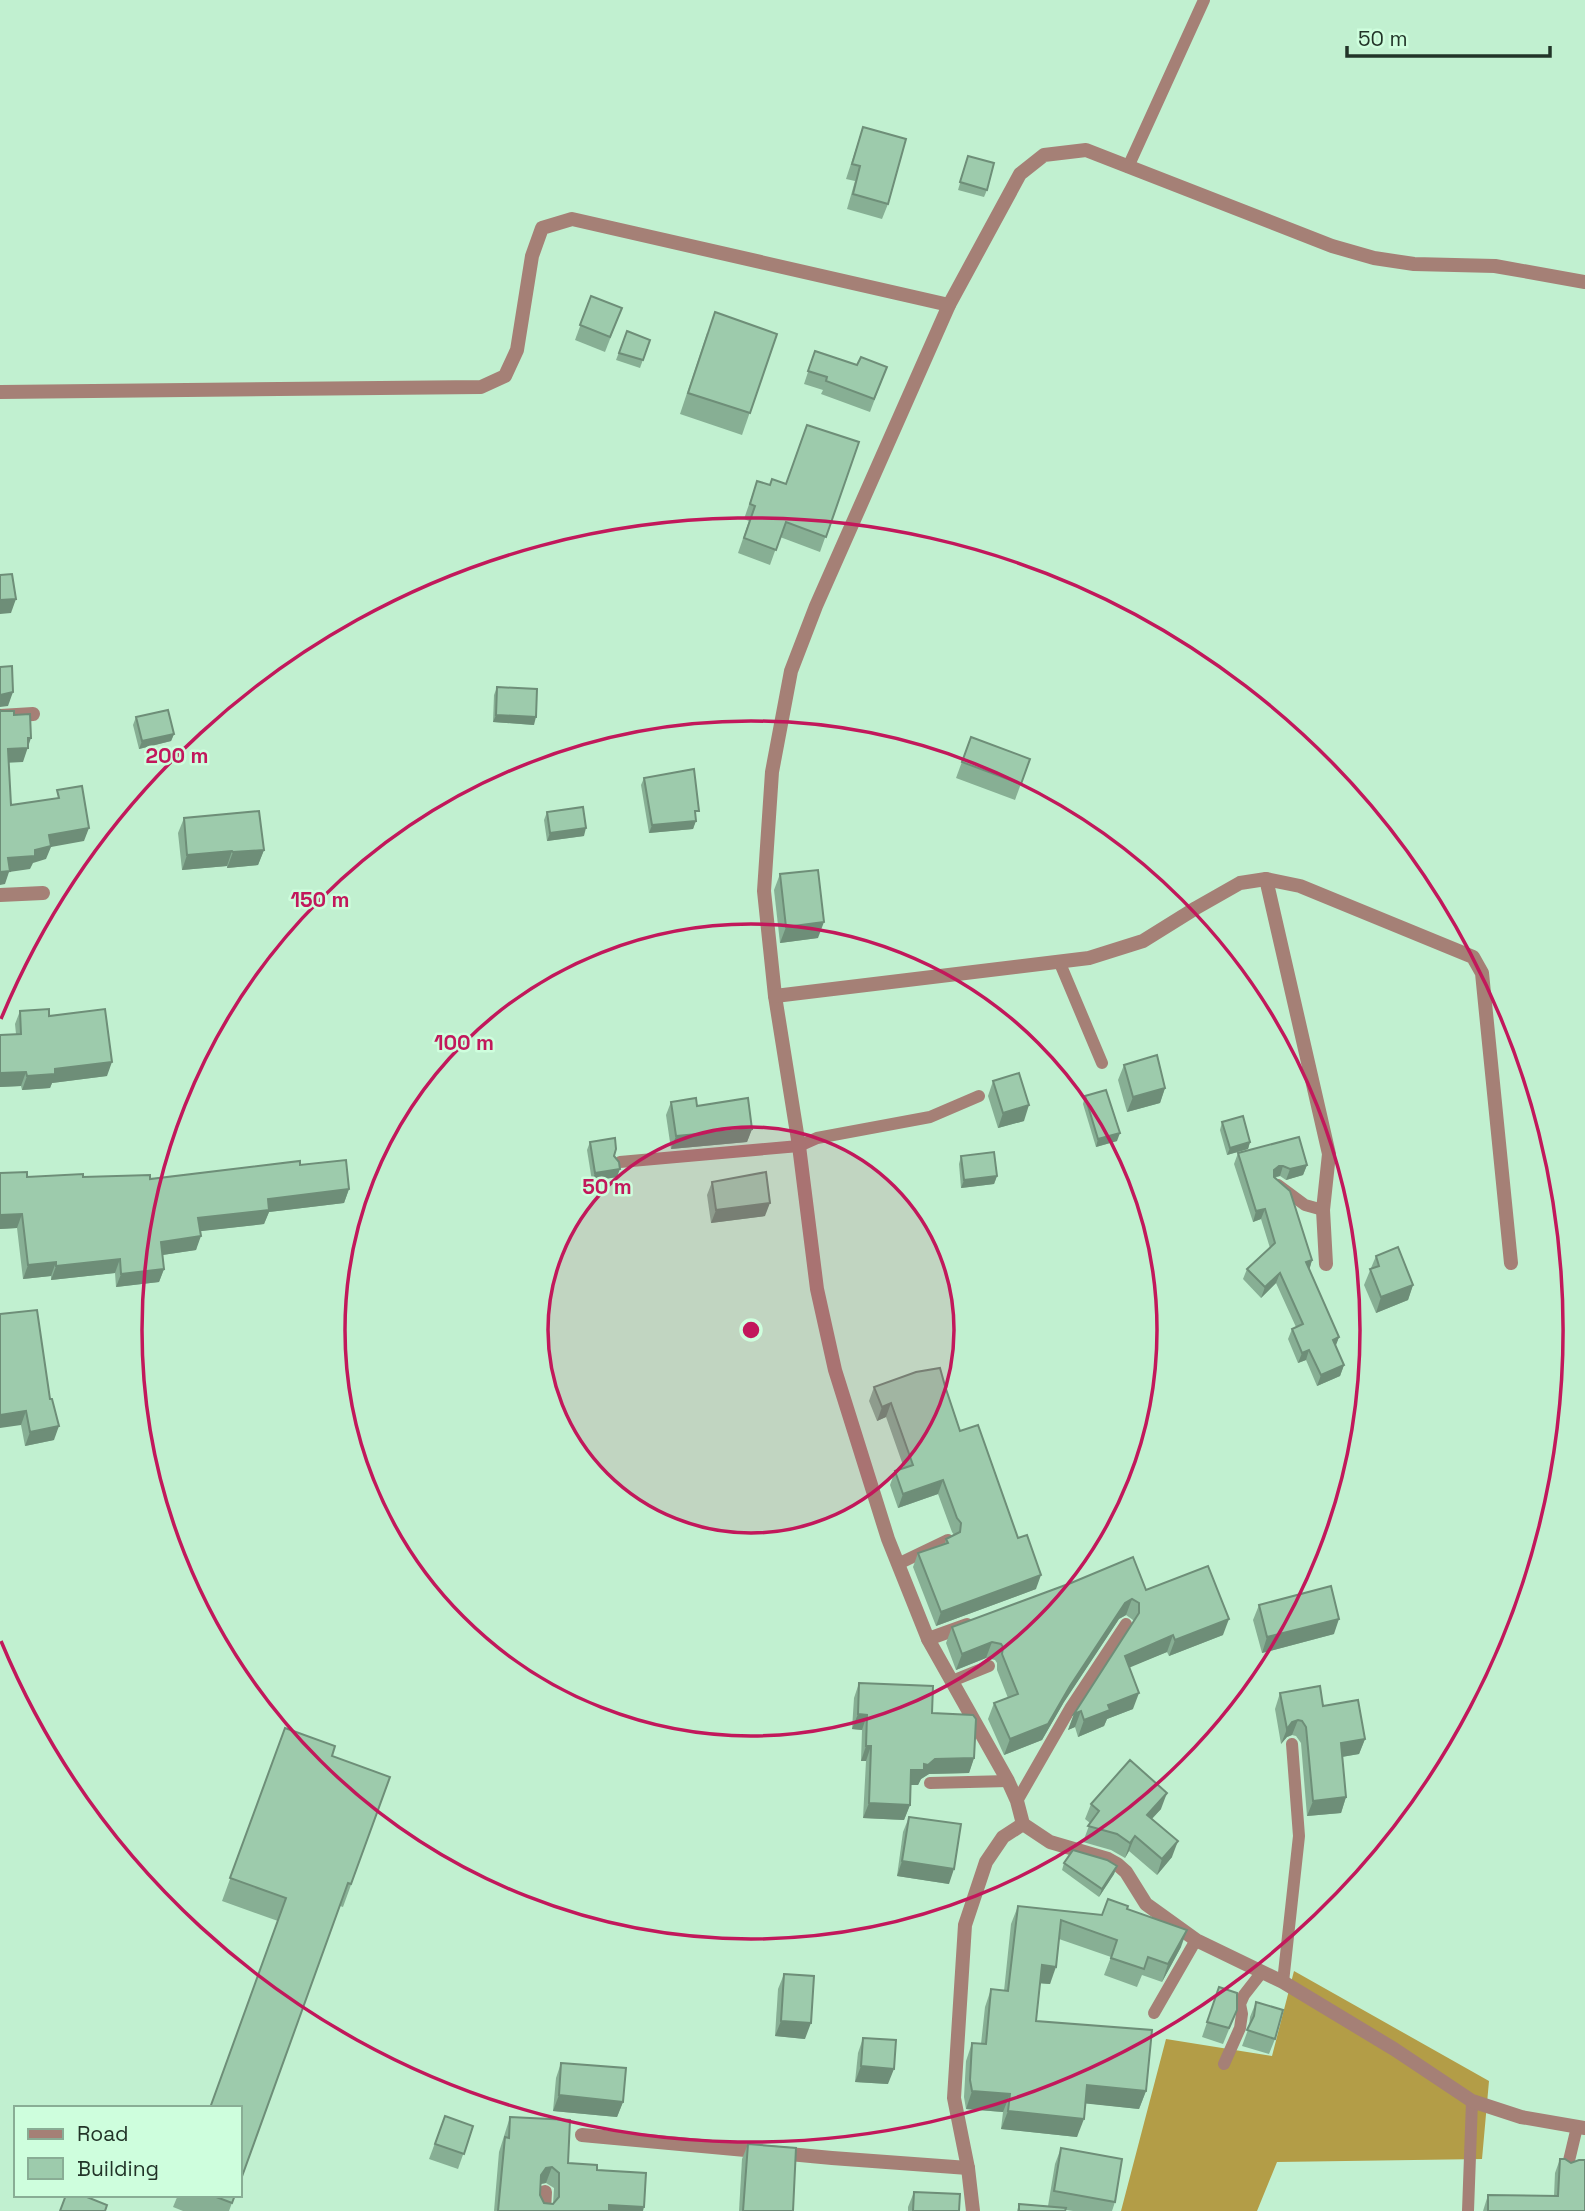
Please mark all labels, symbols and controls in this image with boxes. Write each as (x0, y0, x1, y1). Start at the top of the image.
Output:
scale bar (1347, 14, 1550, 58)
text: 50 m (1358, 25, 1408, 52)
text: 200 m (146, 742, 208, 769)
text: 150 m (291, 886, 349, 913)
text: 100 m (434, 1029, 494, 1056)
text: 50 m (582, 1173, 632, 1200)
centre of rings (739, 1318, 763, 1342)
legend (14, 2106, 242, 2197)
text: Road (77, 2120, 129, 2147)
text: Building (77, 2155, 159, 2182)

